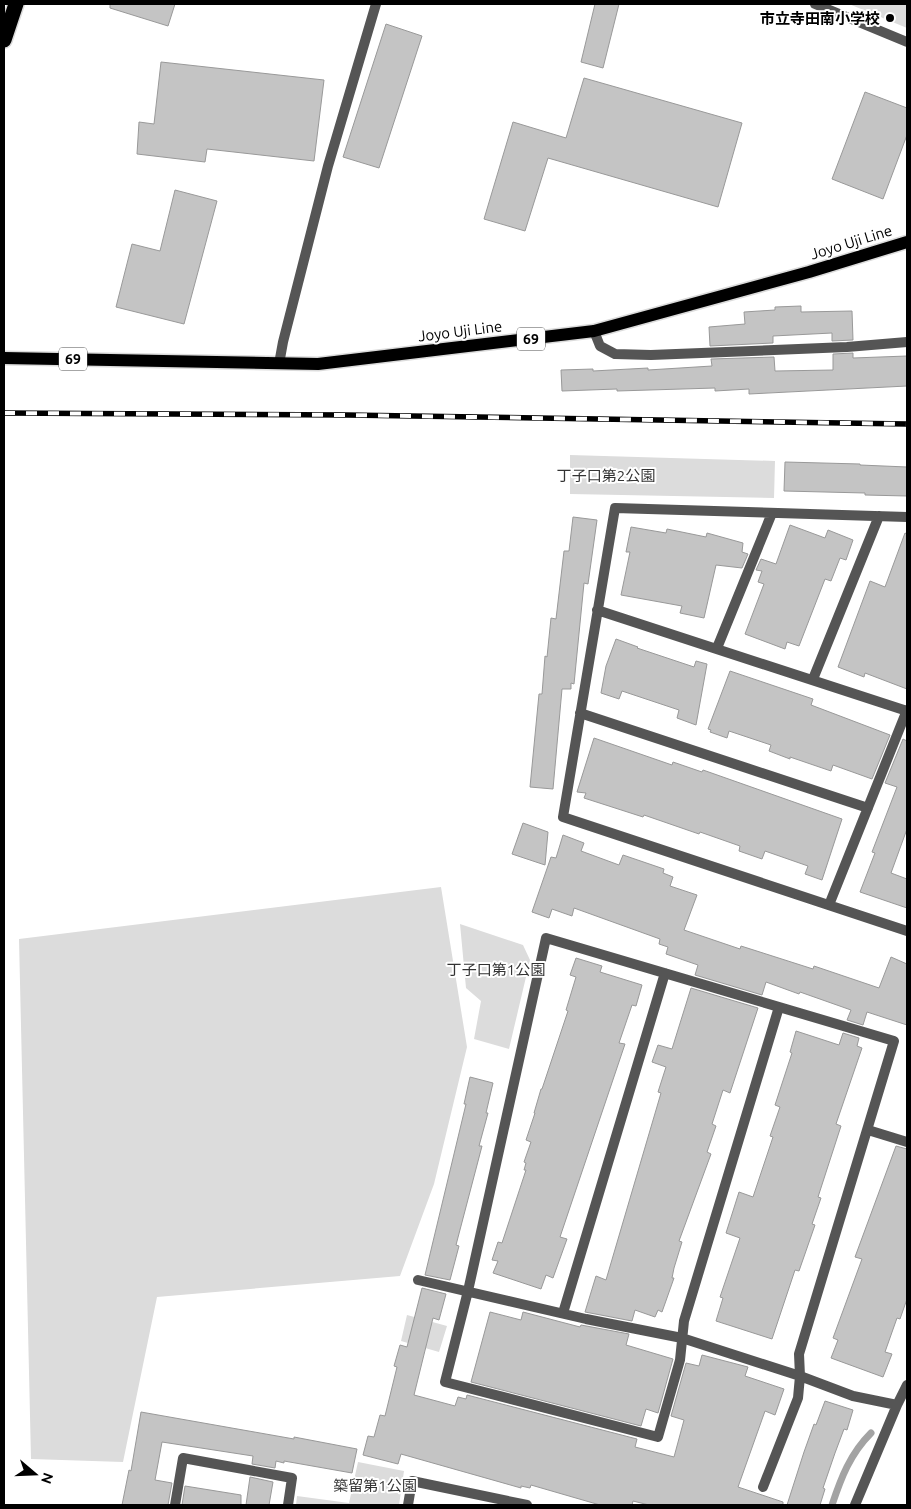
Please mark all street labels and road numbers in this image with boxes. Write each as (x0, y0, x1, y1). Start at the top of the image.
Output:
street label: Joyo Uji Line (808, 221, 894, 263)
street label: Joyo Uji Line (417, 317, 503, 345)
road number: 69 (517, 328, 545, 350)
road number: 69 (59, 348, 87, 370)

